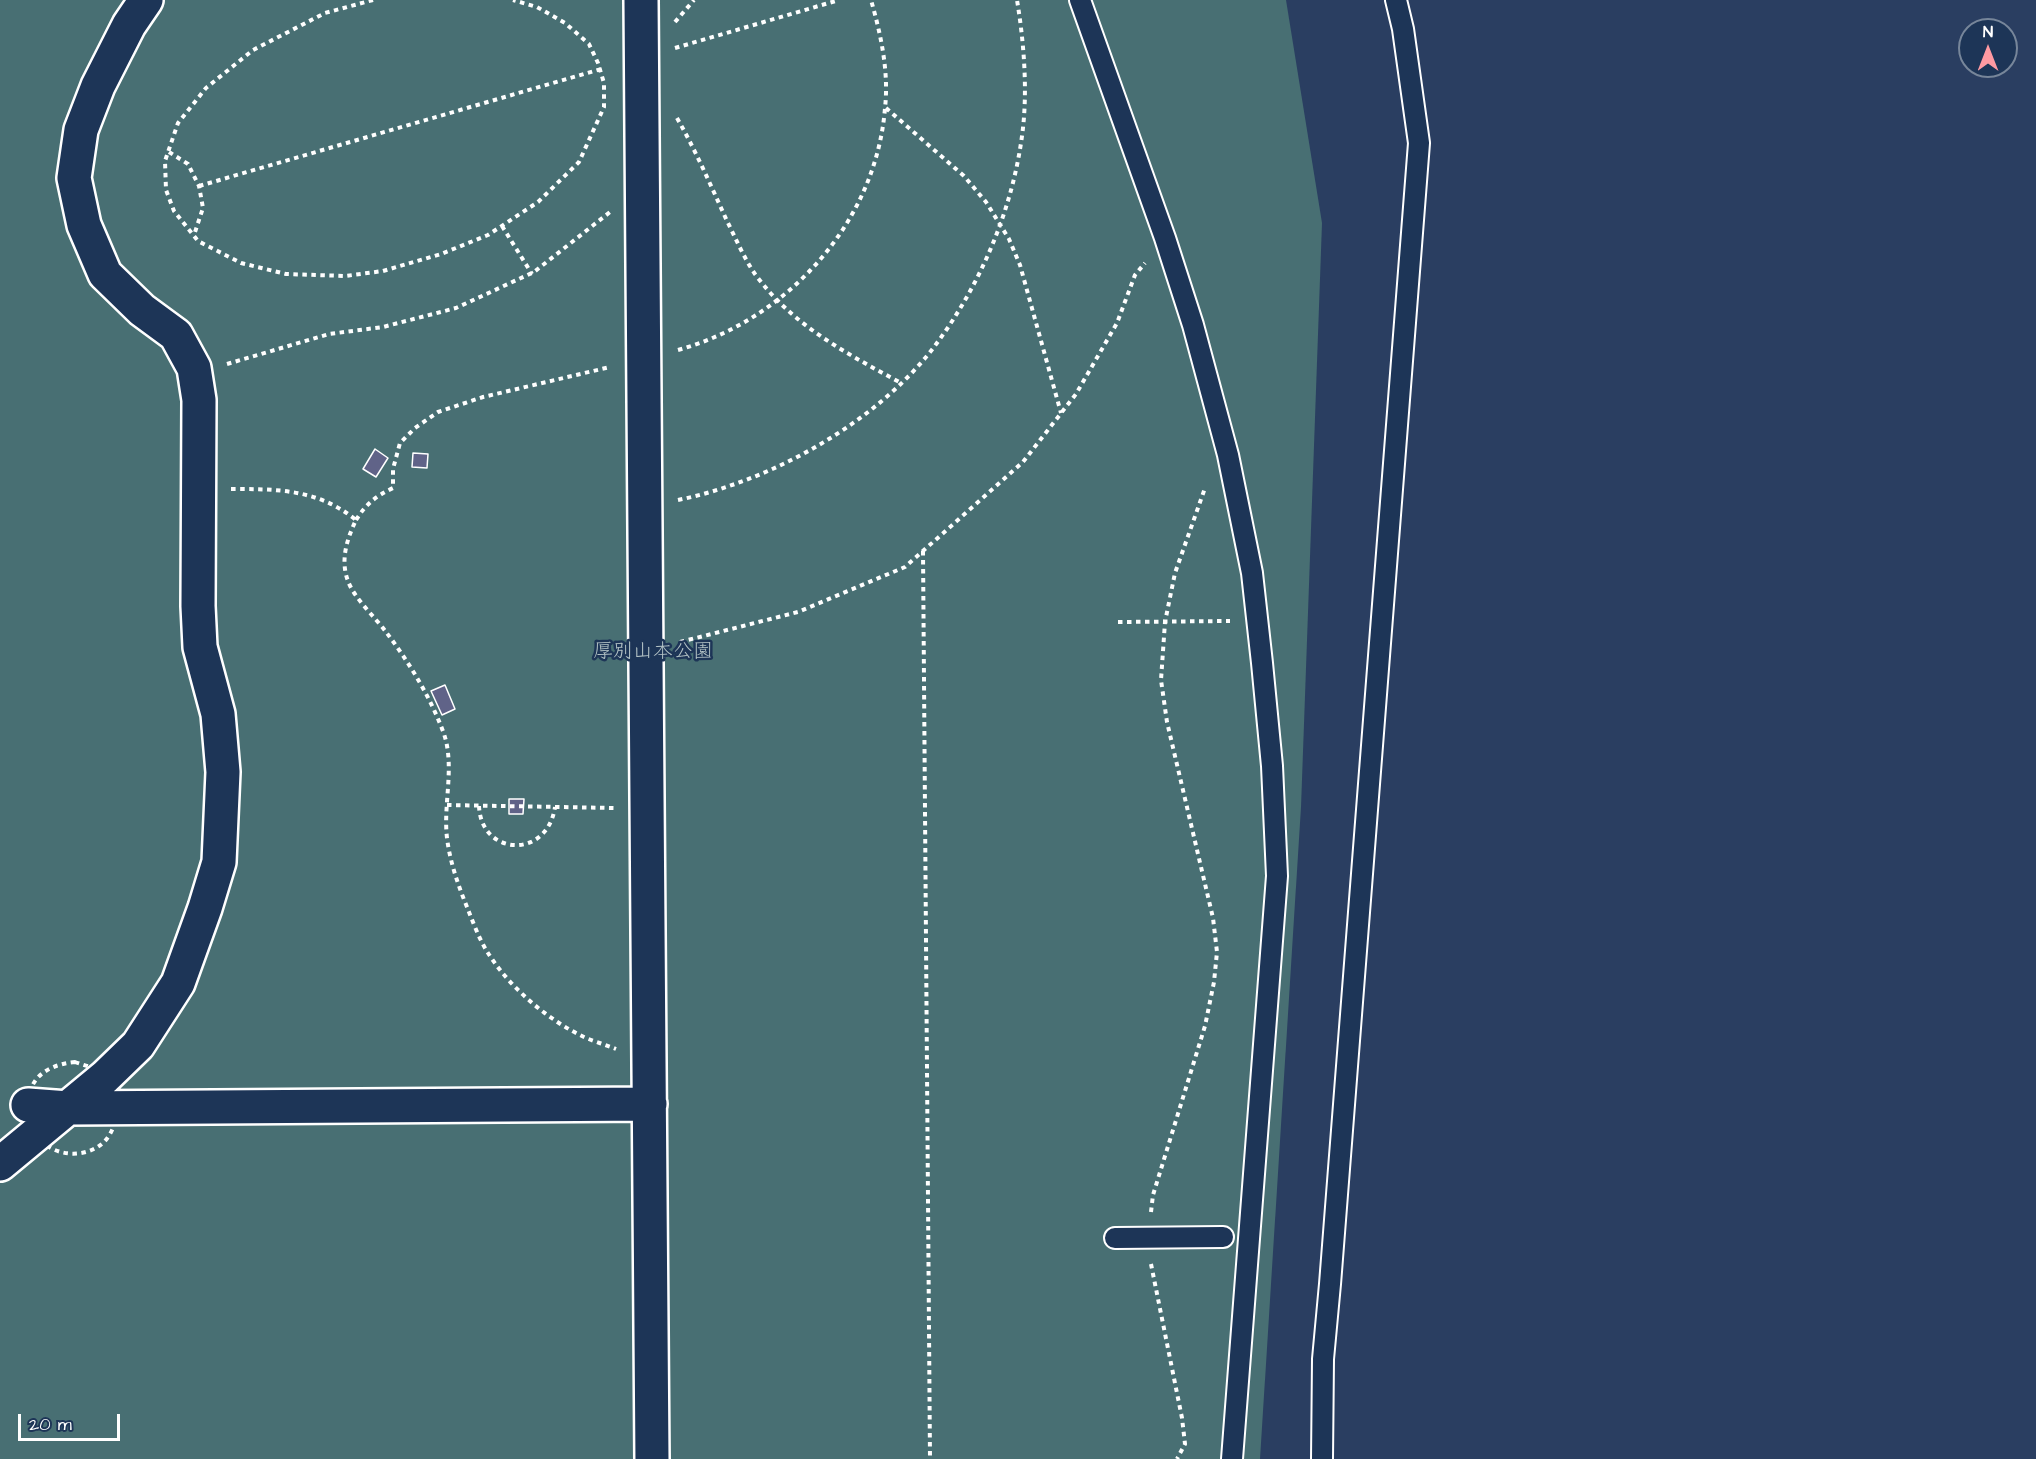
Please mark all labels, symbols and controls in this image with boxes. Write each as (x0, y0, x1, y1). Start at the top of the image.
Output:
north arrow (1958, 18, 2018, 78)
text: N (1983, 21, 1993, 43)
park label: 厚別山本公園 (593, 641, 713, 665)
scale bar (21, 1402, 123, 1440)
text: 20 m (29, 1412, 72, 1437)

